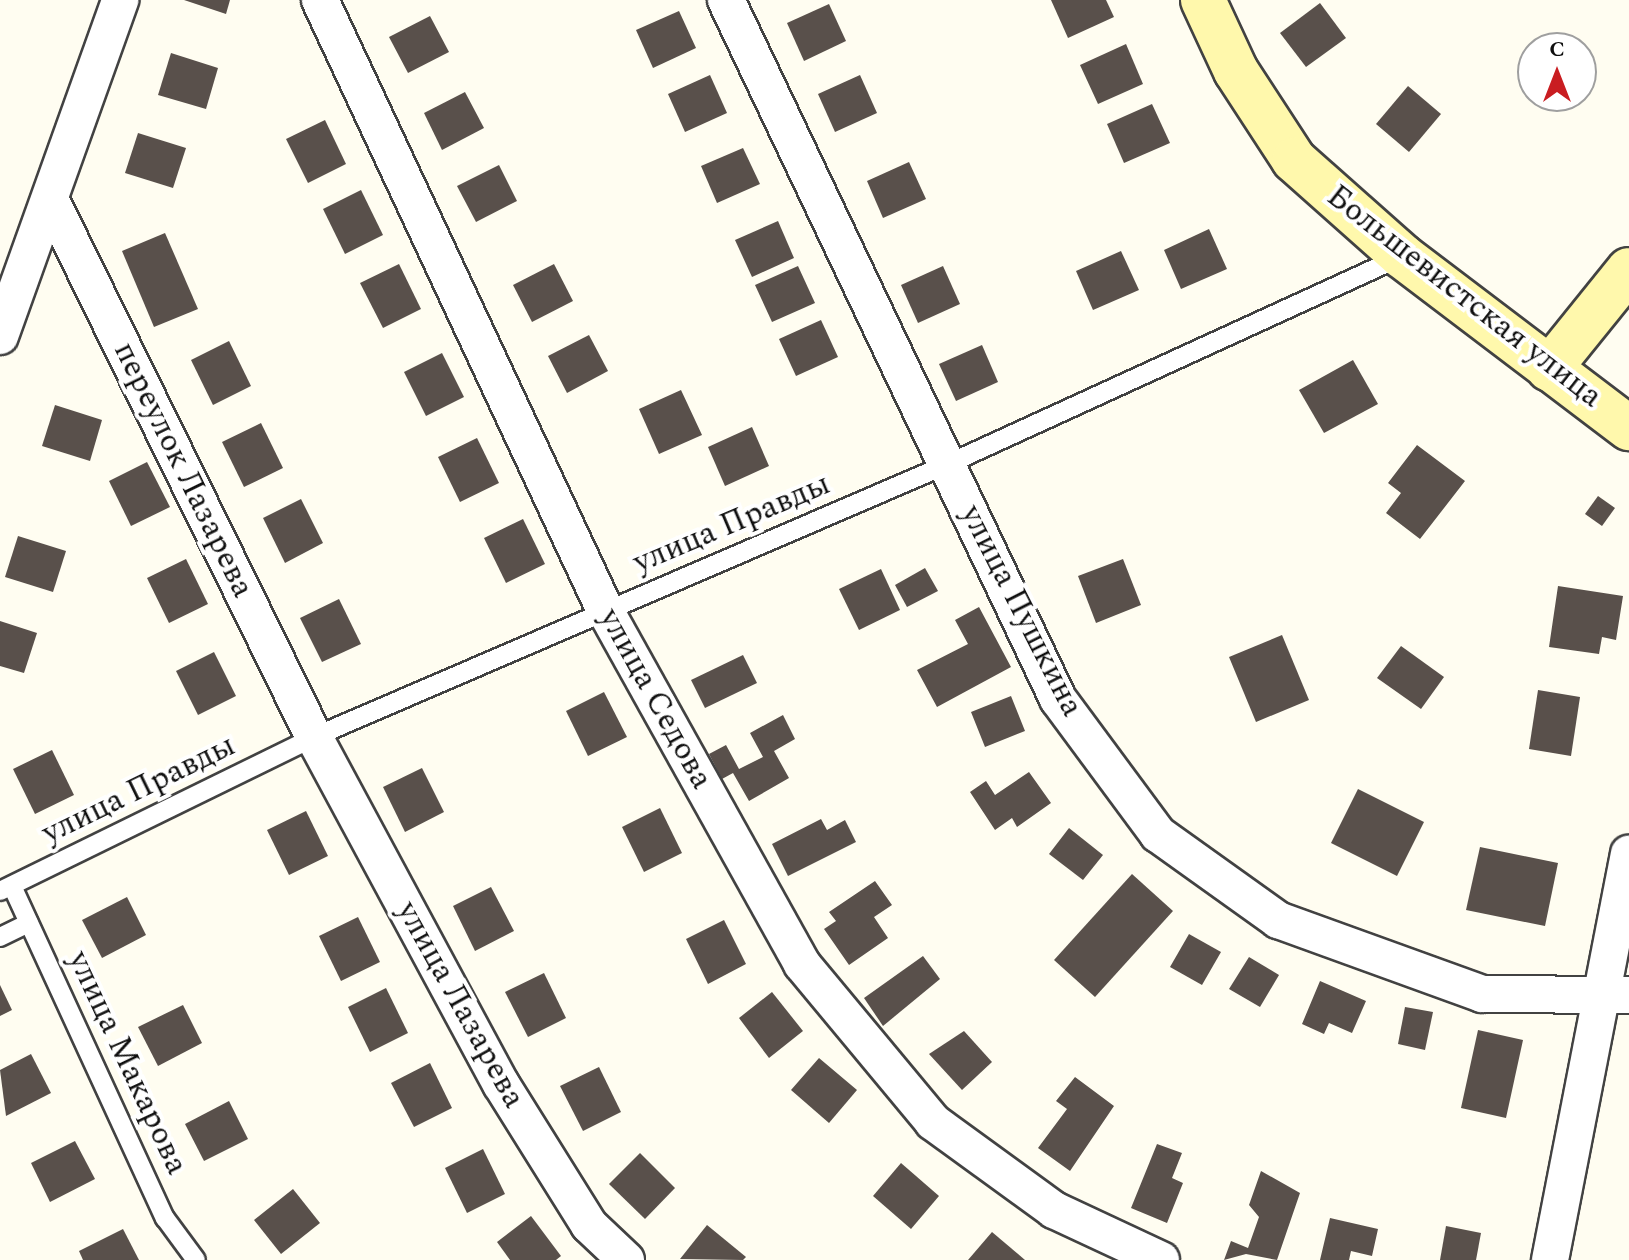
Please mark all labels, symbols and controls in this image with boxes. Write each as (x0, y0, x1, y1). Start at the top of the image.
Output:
north arrow (1517, 32, 1597, 112)
text: С (1549, 33, 1565, 66)
street label: Большевистская улица (1319, 178, 1609, 416)
street label: переулок Лазарева (104, 336, 262, 604)
street label: улица Правды (628, 465, 836, 583)
street label: улица Пушкина (951, 499, 1091, 723)
street label: улица Седова (590, 602, 720, 796)
street label: улица Правды (36, 727, 242, 853)
street label: улица Лазарева (387, 895, 533, 1115)
street label: улица Макарова (59, 945, 195, 1181)

